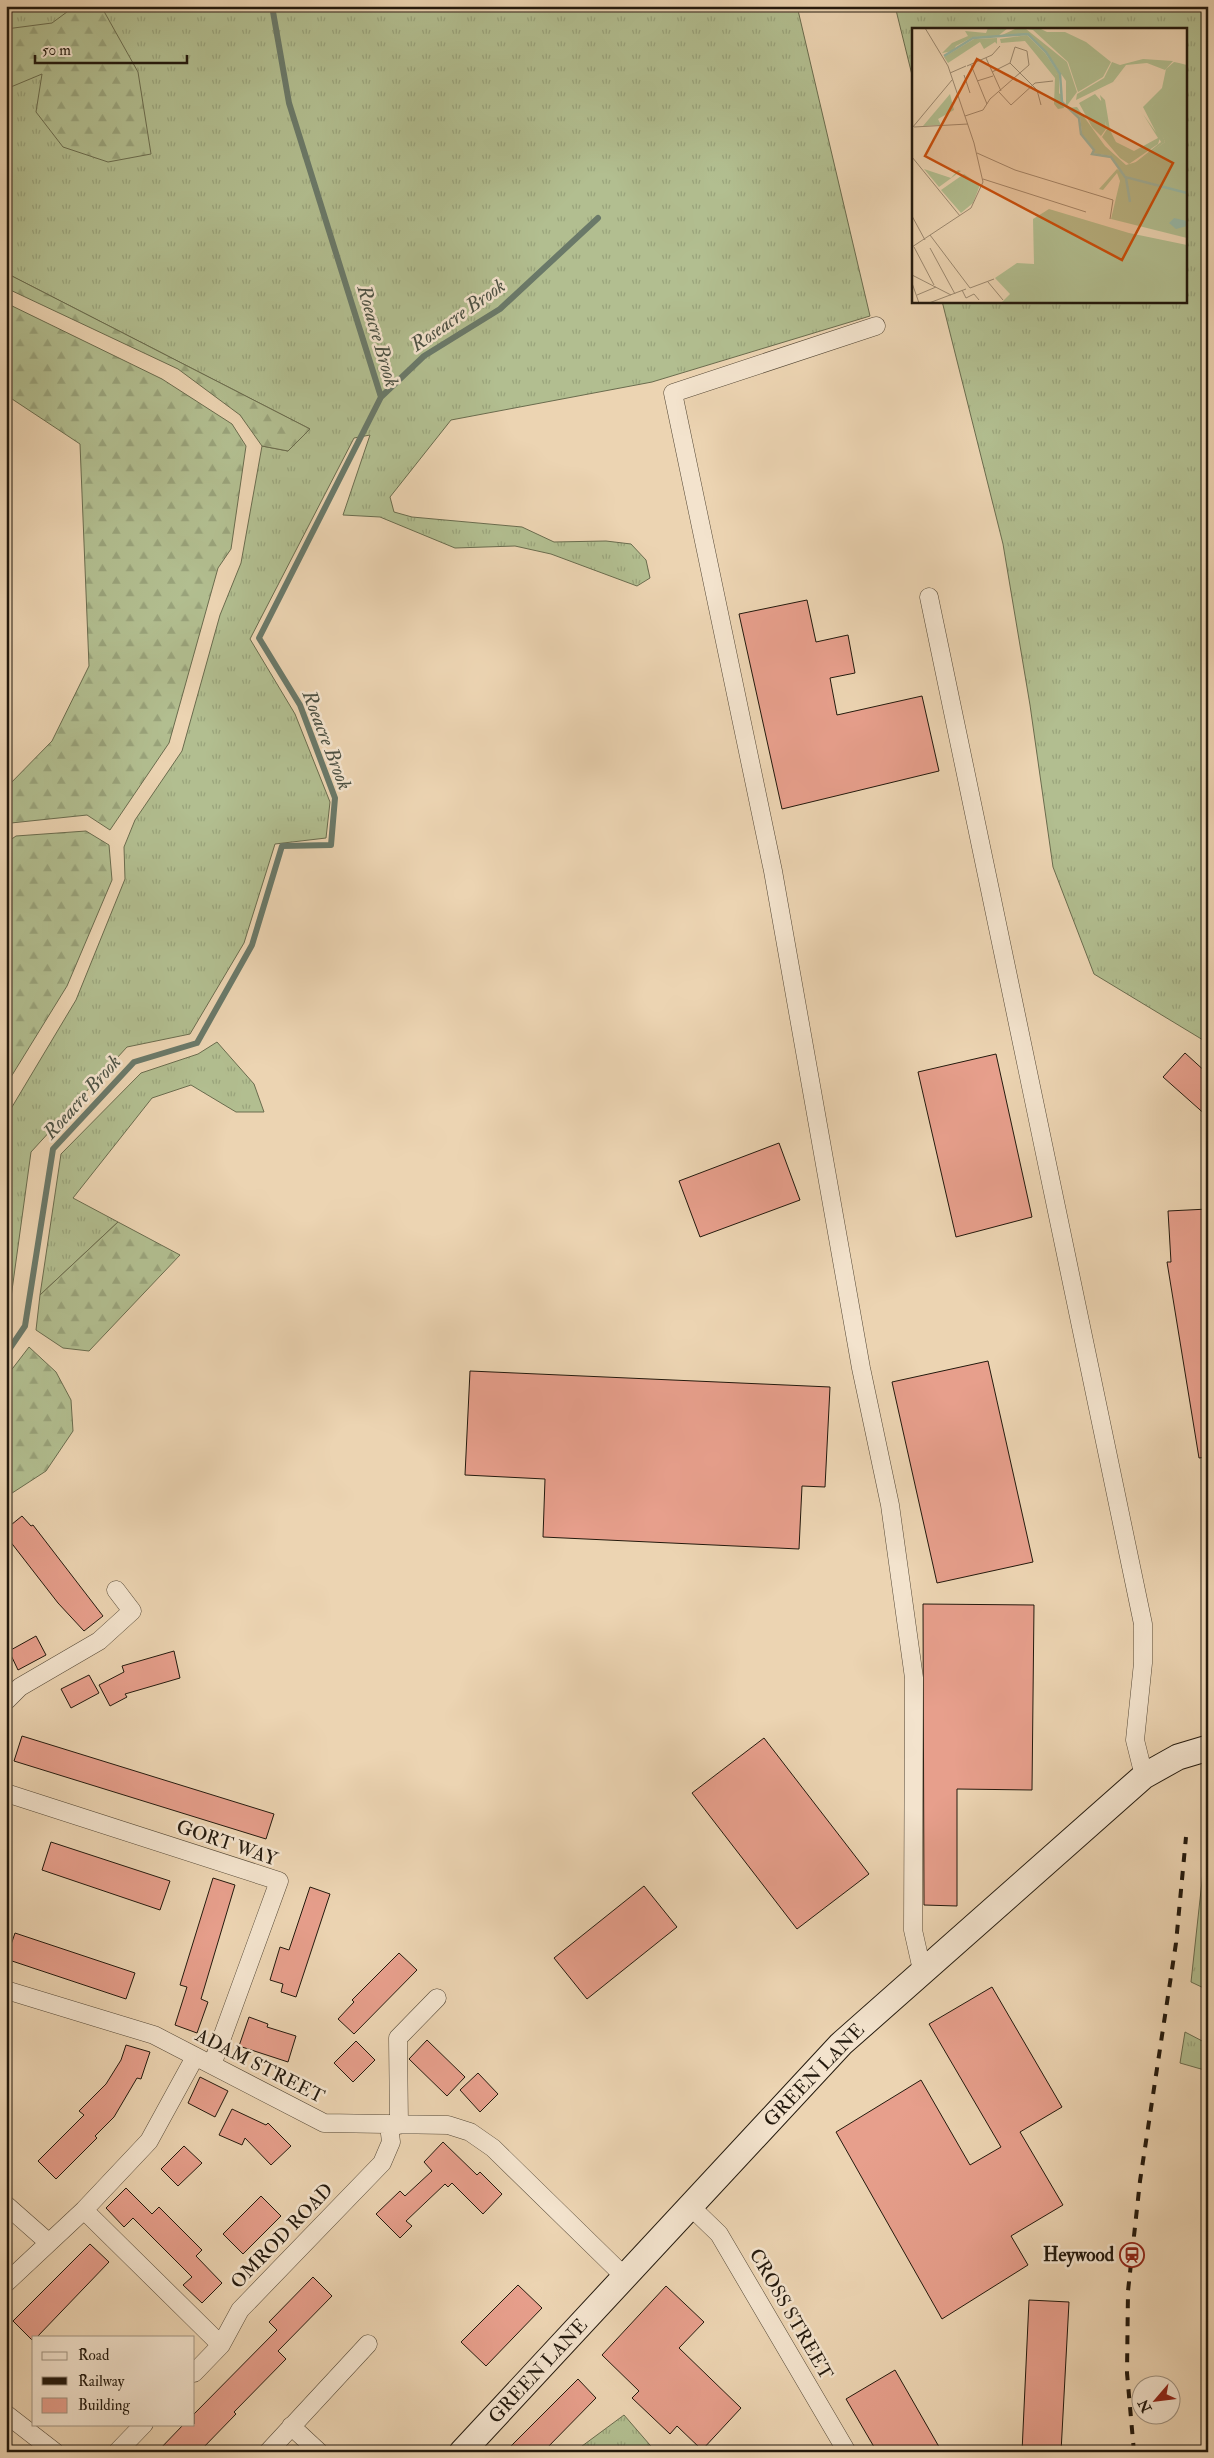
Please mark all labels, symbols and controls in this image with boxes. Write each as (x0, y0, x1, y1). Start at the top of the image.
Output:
inset map (912, 28, 1186, 302)
scale bar (35, 32, 188, 64)
text: 50 m (42, 41, 71, 60)
water label: Roseacre Brook (405, 273, 510, 357)
water label: Roeacre Brook (351, 281, 404, 390)
water label: Roeacre Brook (296, 686, 357, 793)
water label: Roeacre Brook (37, 1050, 126, 1145)
street label: GORT WAY (173, 1815, 282, 1872)
street label: GREEN LANE (759, 2018, 870, 2132)
street label: ADAM STREET (191, 2023, 328, 2109)
street label: OMROD ROAD (226, 2178, 338, 2294)
station icon: Heywood (1119, 2242, 1145, 2268)
place label: Heywood (1043, 2243, 1115, 2268)
street label: CROSS STREET (744, 2244, 838, 2384)
street label: GREEN LANE (483, 2313, 593, 2428)
legend (32, 2336, 195, 2426)
text: Road (78, 2346, 110, 2365)
text: Railway (78, 2372, 125, 2391)
north arrow (1132, 2376, 1182, 2426)
text: Building (78, 2396, 130, 2415)
text: N (1134, 2396, 1156, 2416)

